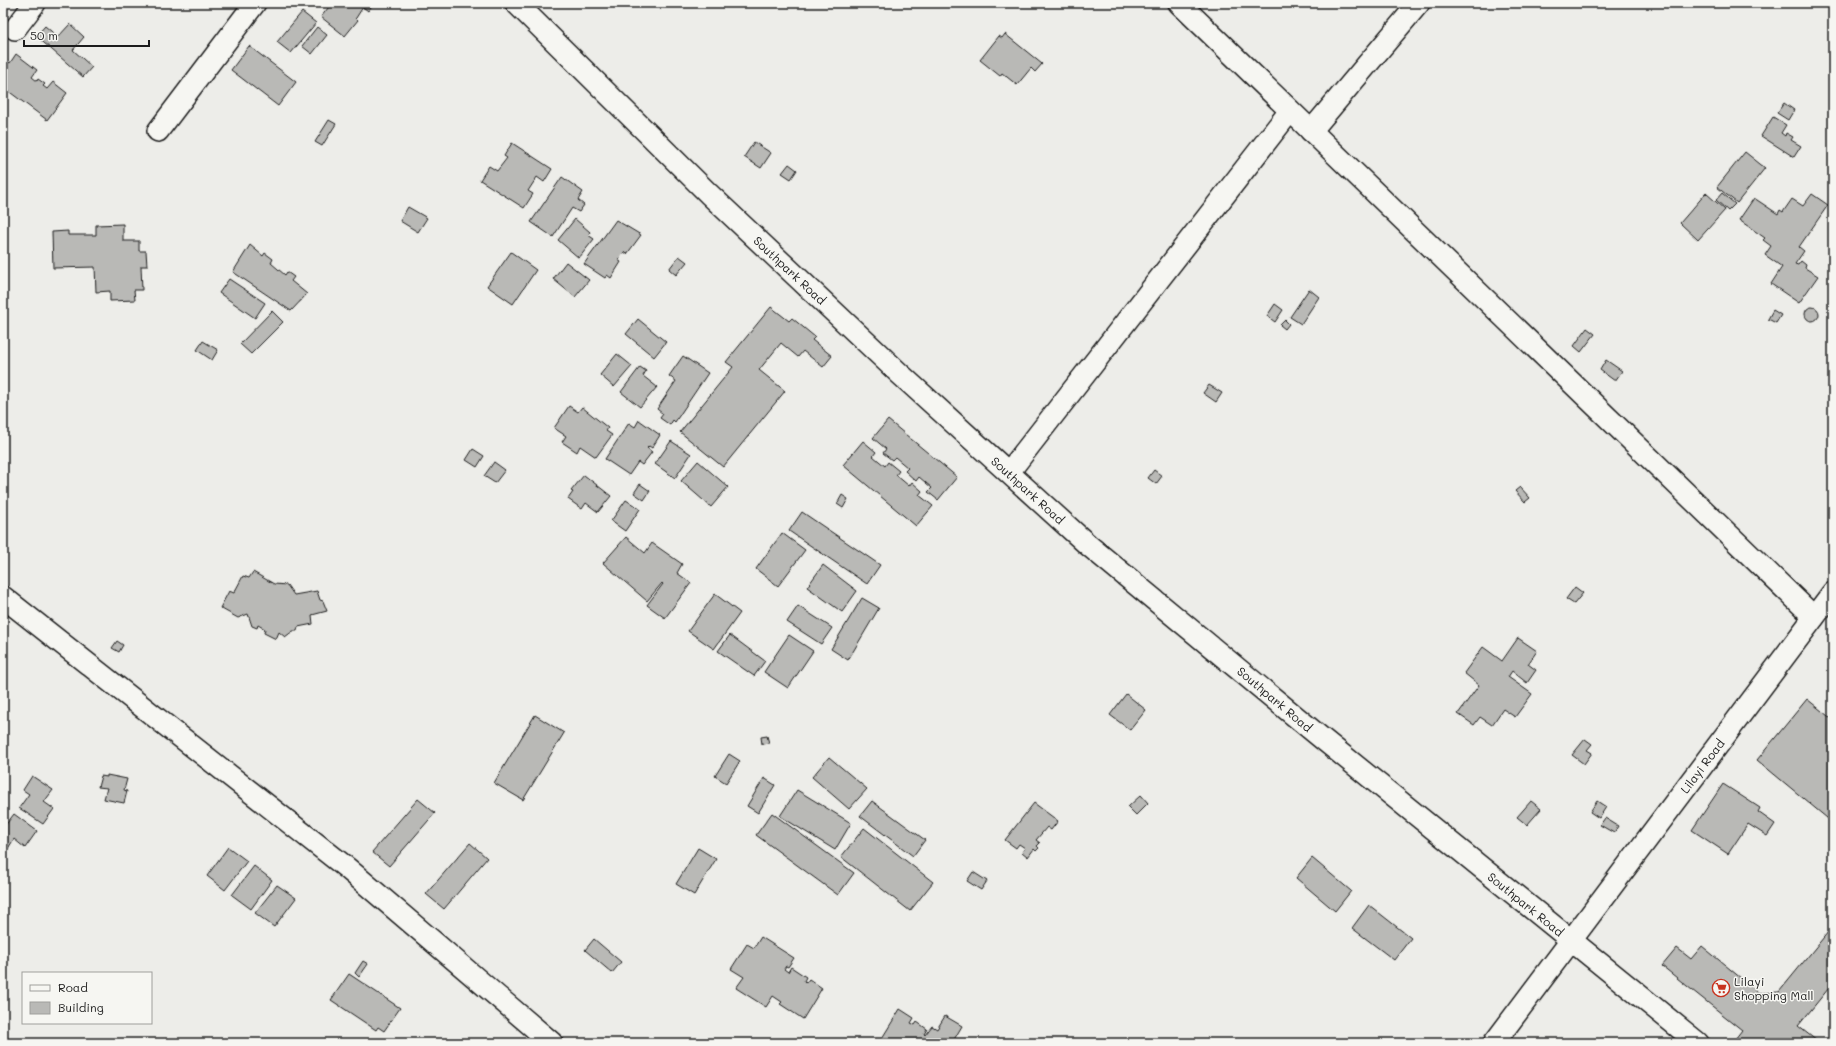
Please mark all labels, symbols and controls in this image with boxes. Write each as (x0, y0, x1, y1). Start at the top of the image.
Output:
scale bar (24, 22, 149, 48)
text: 50 m (30, 27, 58, 43)
street label: Southpark Road (750, 232, 830, 308)
street label: Southpark Road (988, 453, 1068, 527)
street label: Southpark Road (1234, 663, 1316, 735)
street label: Lilayi Road (1676, 735, 1728, 796)
street label: Southpark Road (1485, 868, 1568, 940)
legend (22, 972, 152, 1024)
place label: Lilayi Shopping Mall (1734, 973, 1814, 1003)
supermarket icon: Lilayi Shopping Mall (1711, 978, 1731, 998)
text: Road (58, 979, 88, 995)
text: Building (58, 999, 104, 1015)

